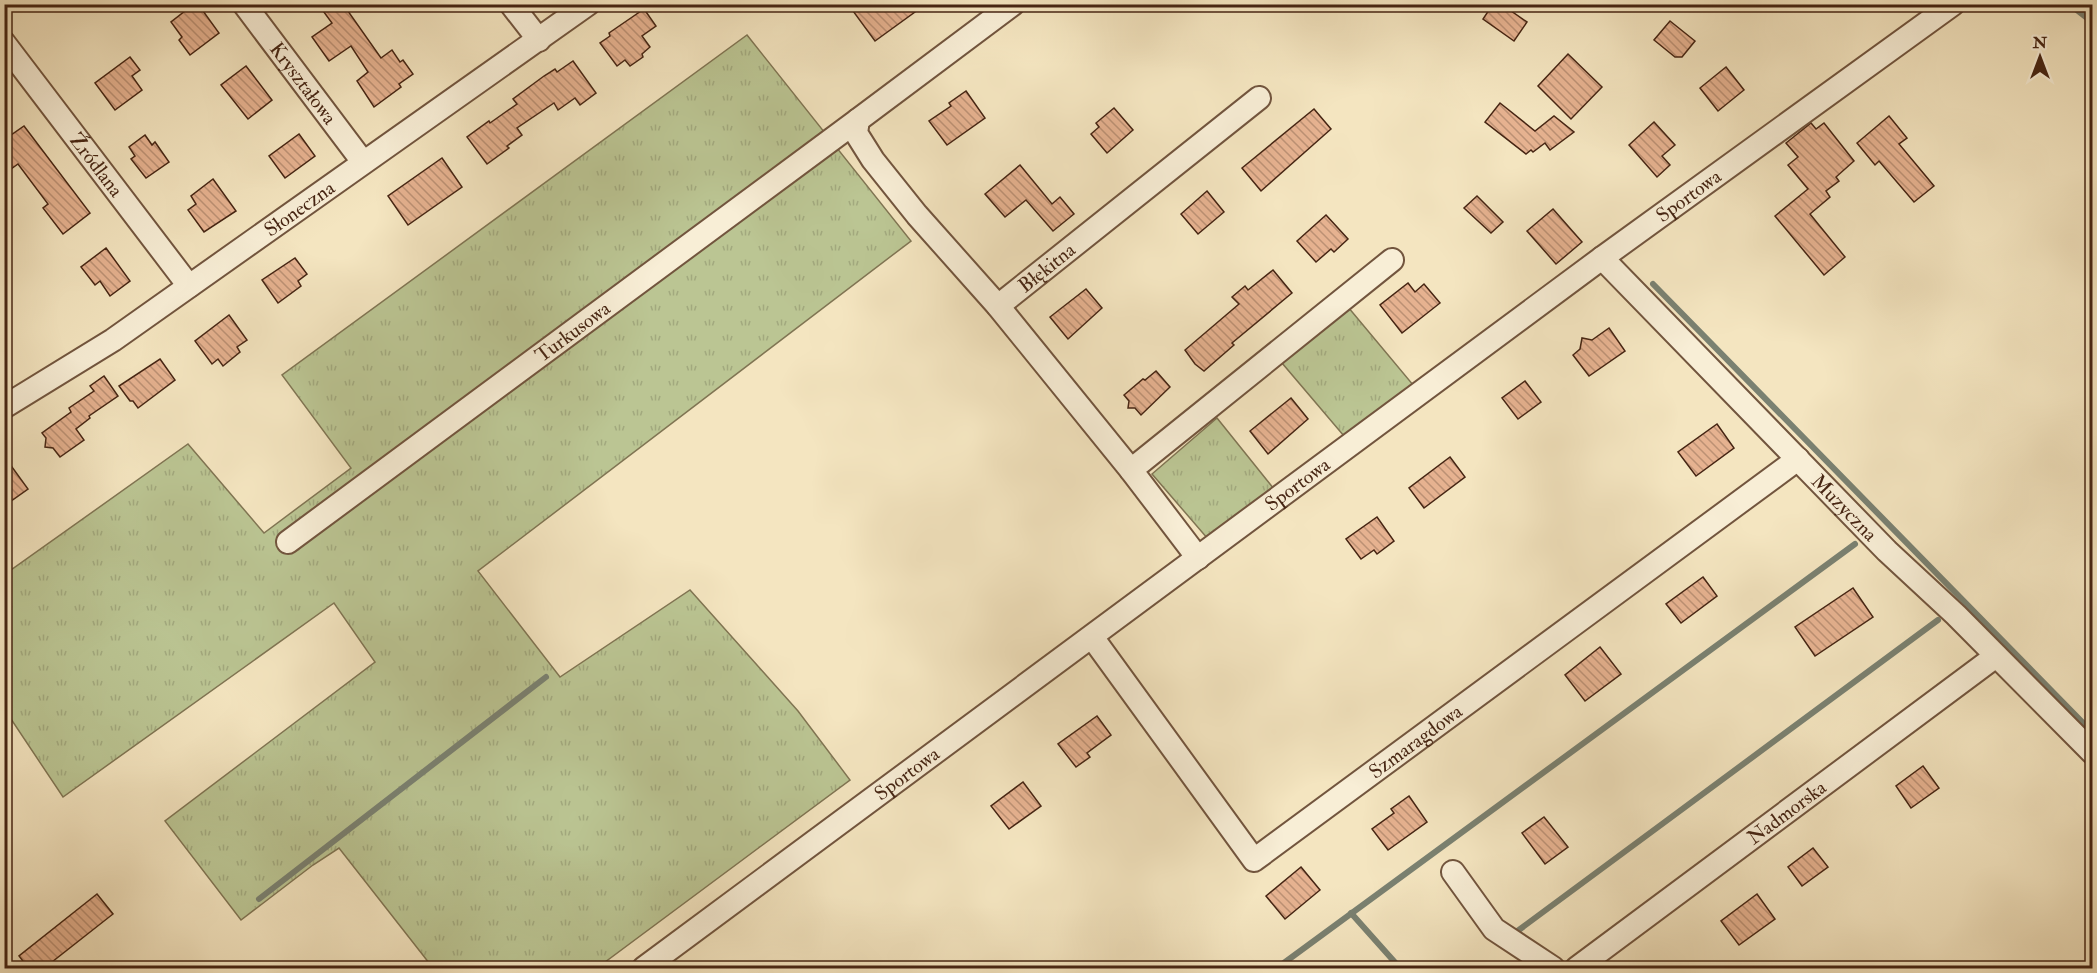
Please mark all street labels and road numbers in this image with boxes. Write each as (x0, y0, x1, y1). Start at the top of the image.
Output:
street label: Kryształowa (265, 37, 343, 130)
street label: Źródlana (64, 128, 129, 202)
street label: Sportowa (1651, 163, 1727, 228)
street label: Słoneczna (259, 174, 340, 242)
street label: Błękitna (1013, 236, 1081, 298)
street label: Turkusowa (530, 295, 616, 367)
street label: Sportowa (1260, 451, 1335, 516)
street label: Muzyczna (1806, 469, 1883, 547)
street label: Szmaragdowa (1364, 698, 1468, 784)
street label: Sportowa (869, 741, 945, 806)
street label: Nadmorska (1742, 774, 1832, 850)

